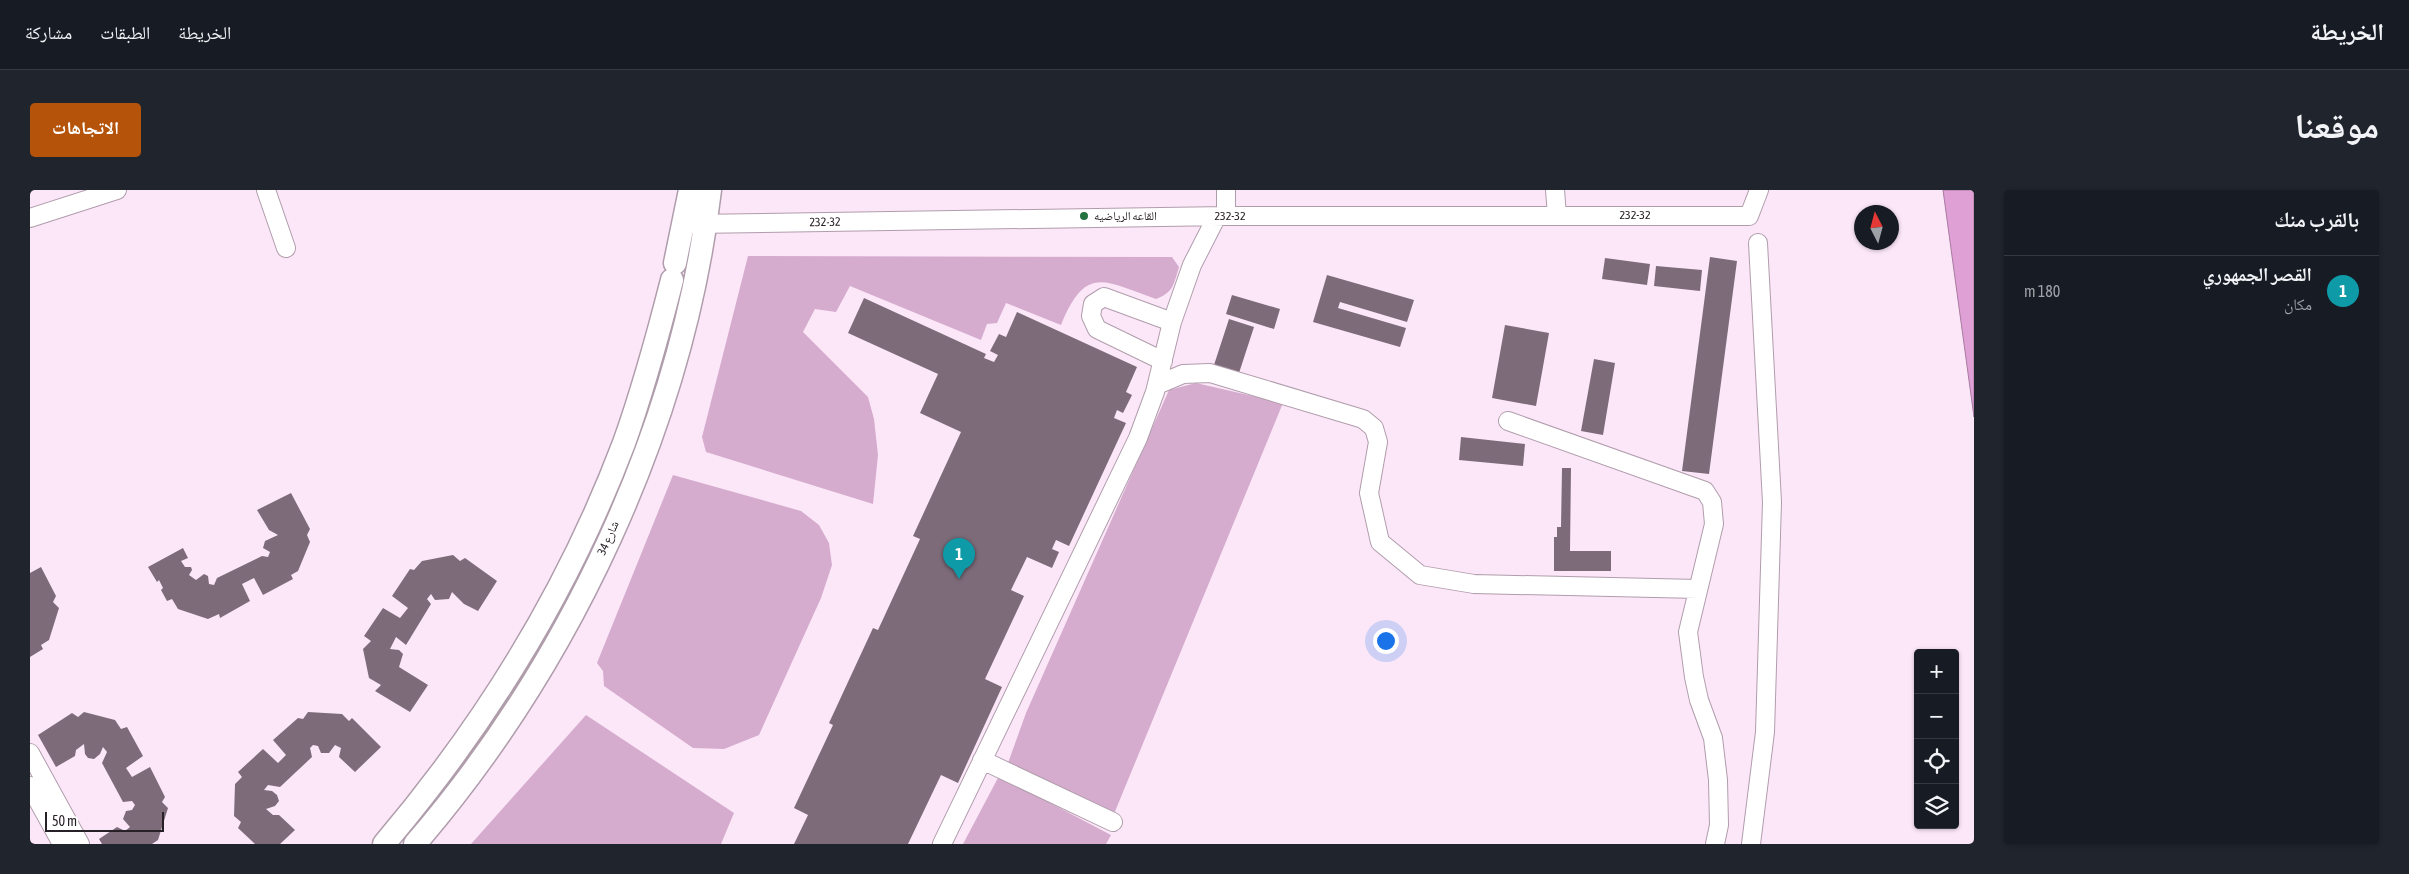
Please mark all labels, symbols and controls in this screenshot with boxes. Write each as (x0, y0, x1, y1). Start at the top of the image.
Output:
text: الخريطة (2310, 18, 2384, 45)
text: مشاركة (25, 22, 72, 43)
text: الطبقات (100, 22, 150, 43)
text: الخريطة (178, 22, 231, 43)
button: الاتجاهات (30, 103, 141, 157)
text: موقعنا (2294, 105, 2379, 145)
north arrow (1854, 205, 1899, 250)
text: بالقرب منك (2274, 207, 2359, 231)
street label: 232-32 (1619, 208, 1651, 222)
place label: القاعه الرياضيه (1094, 209, 1157, 223)
street label: 232-32 (1214, 209, 1246, 223)
marker: القاعه الرياضيه (1078, 210, 1090, 222)
street label: 232-32 (809, 215, 841, 229)
text: القصر الجمهوري (2203, 263, 2312, 285)
text: 180 m (2024, 282, 2060, 300)
text: 1 (2339, 282, 2347, 300)
text: مكان (2284, 295, 2312, 313)
street label: شارع 34 (594, 519, 623, 558)
pin: 1 (943, 538, 975, 579)
your location (1373, 628, 1399, 654)
map controls (1914, 649, 1959, 829)
button: + (1914, 649, 1959, 694)
button: − (1914, 694, 1959, 739)
button: locate (1914, 739, 1959, 784)
button: layers (1914, 784, 1959, 829)
scale bar (45, 809, 164, 832)
text: 50 m (52, 813, 77, 829)

